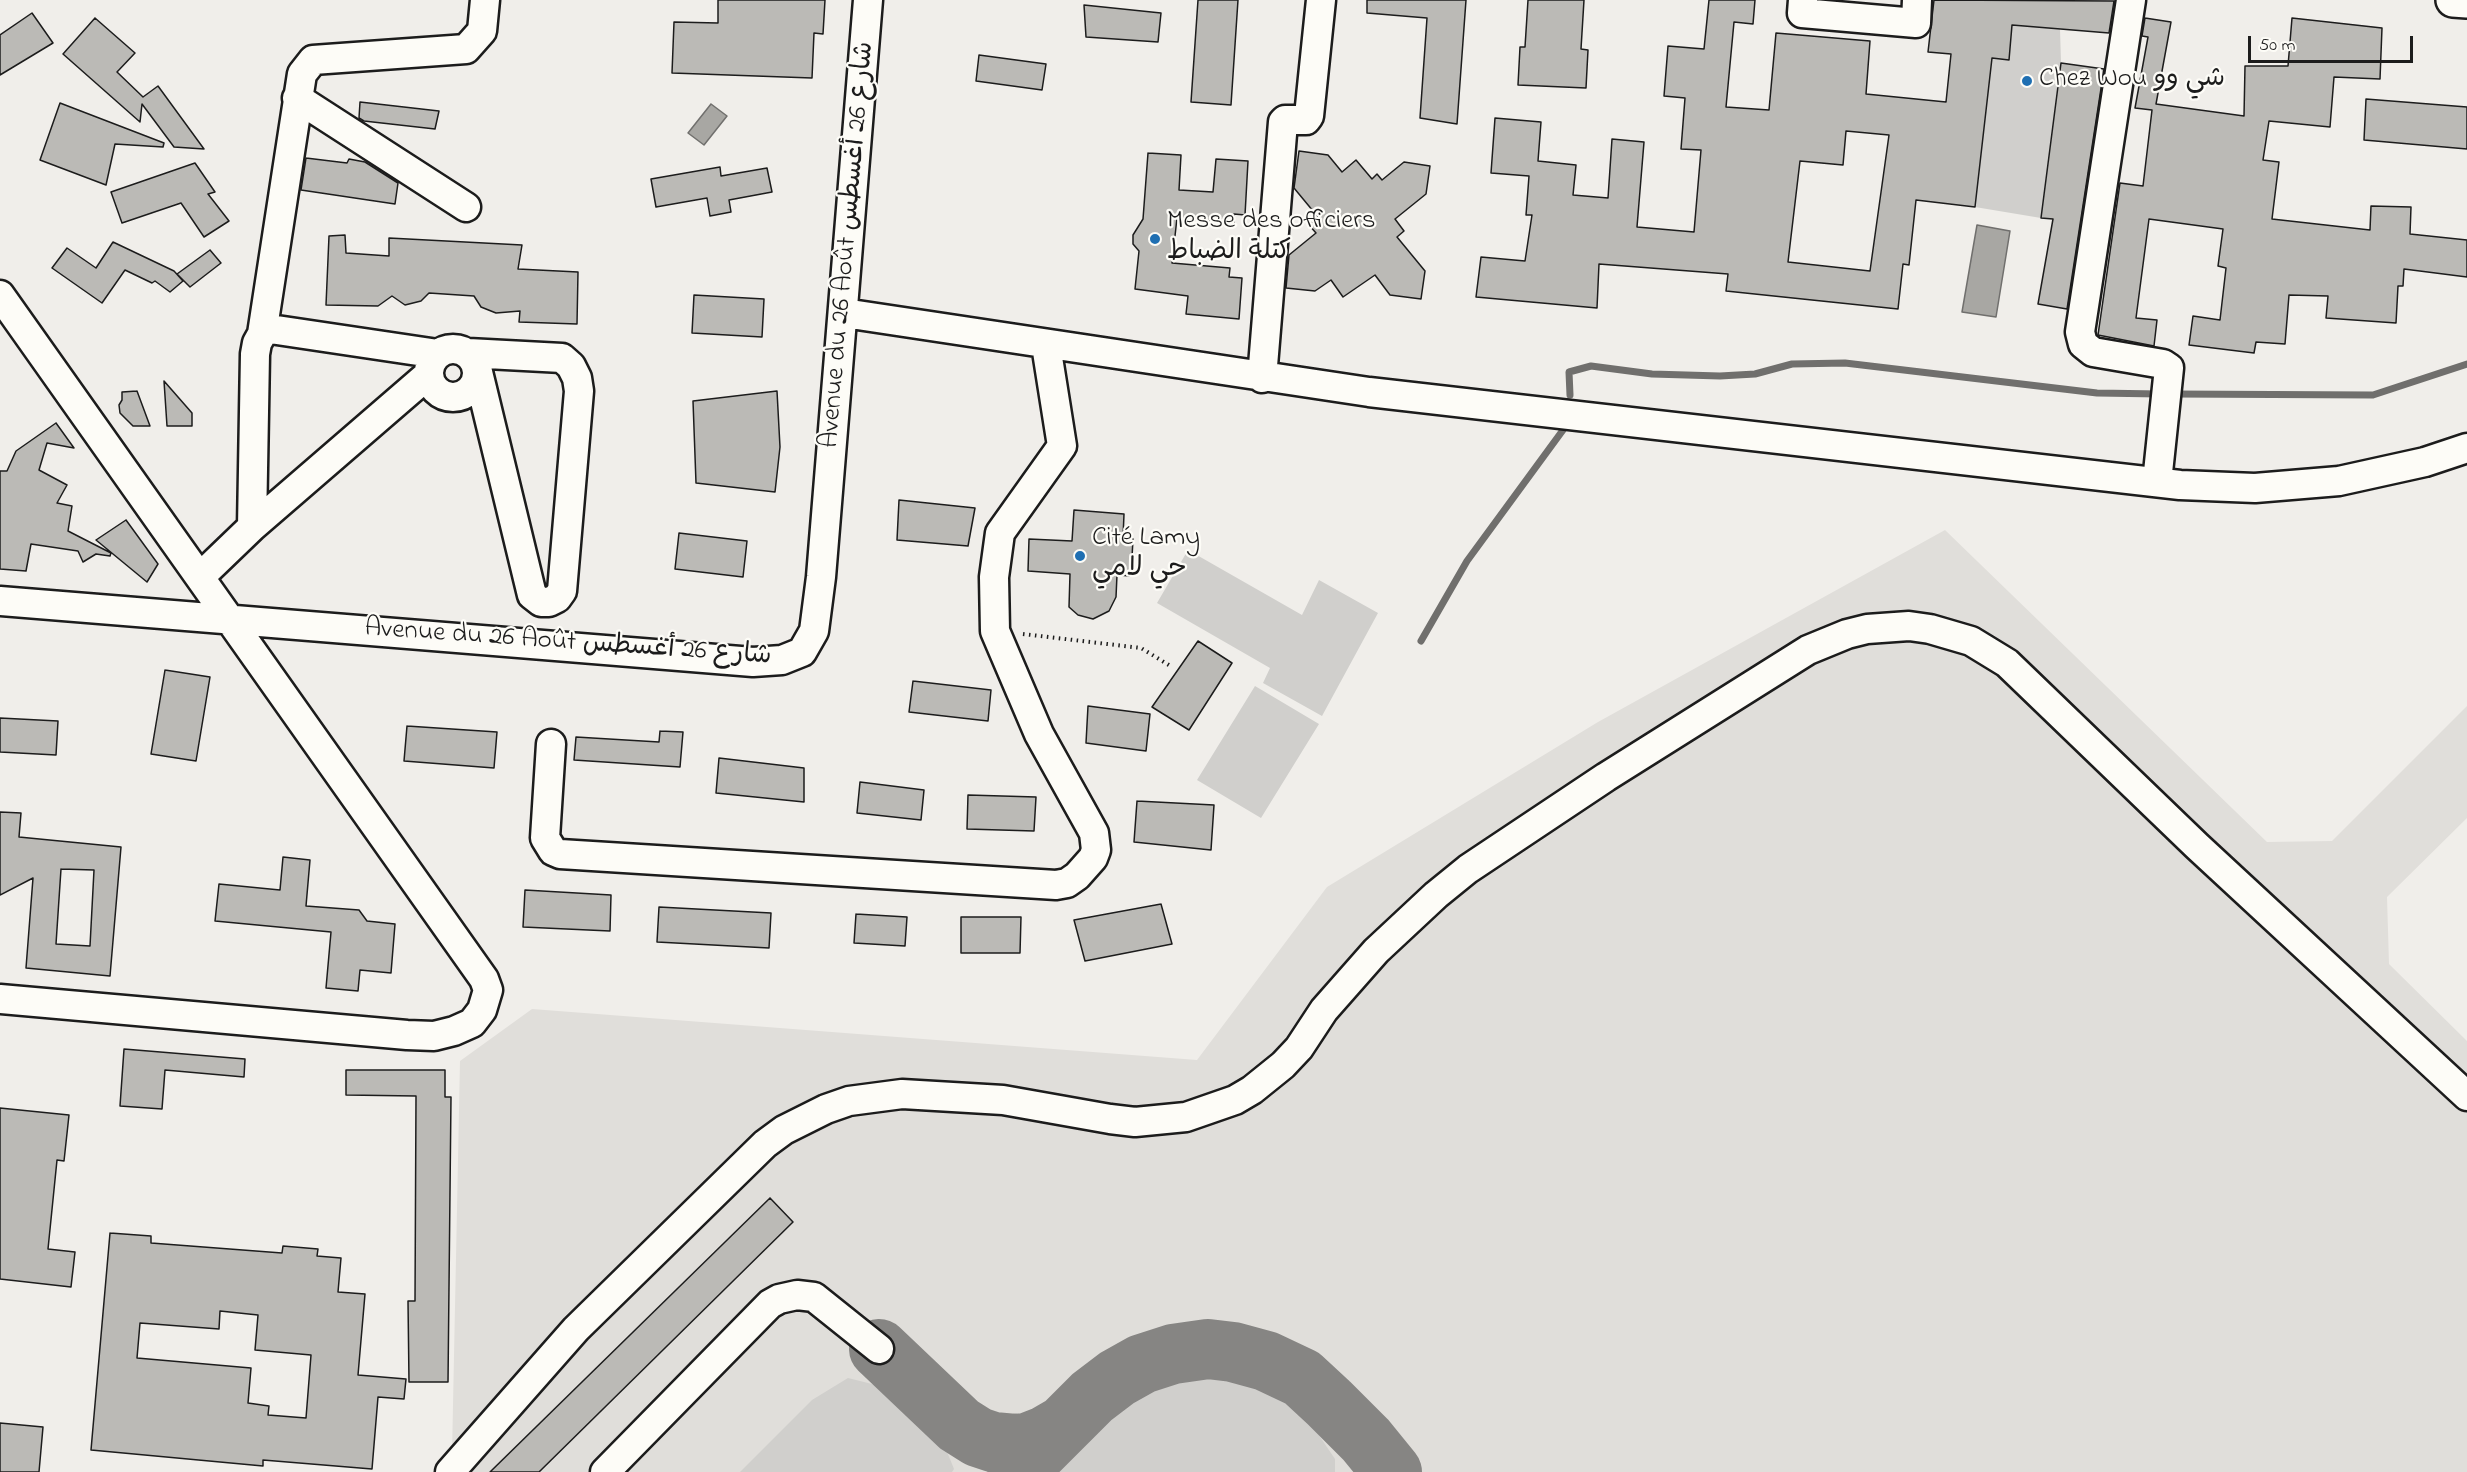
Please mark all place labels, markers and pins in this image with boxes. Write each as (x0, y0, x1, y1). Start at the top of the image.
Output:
place label: Chez Wou شي وو (2039, 65, 2225, 97)
marker: Chez Wou شي وو (2020, 74, 2034, 88)
place label: Messe des officiers كتلة الضباط (1167, 207, 1375, 270)
marker: Messe des officiers كتلة الضباط (1148, 232, 1162, 246)
place label: Cité Lamy حي لامي (1092, 524, 1200, 587)
marker: Cité Lamy حي لامي (1073, 549, 1087, 563)

